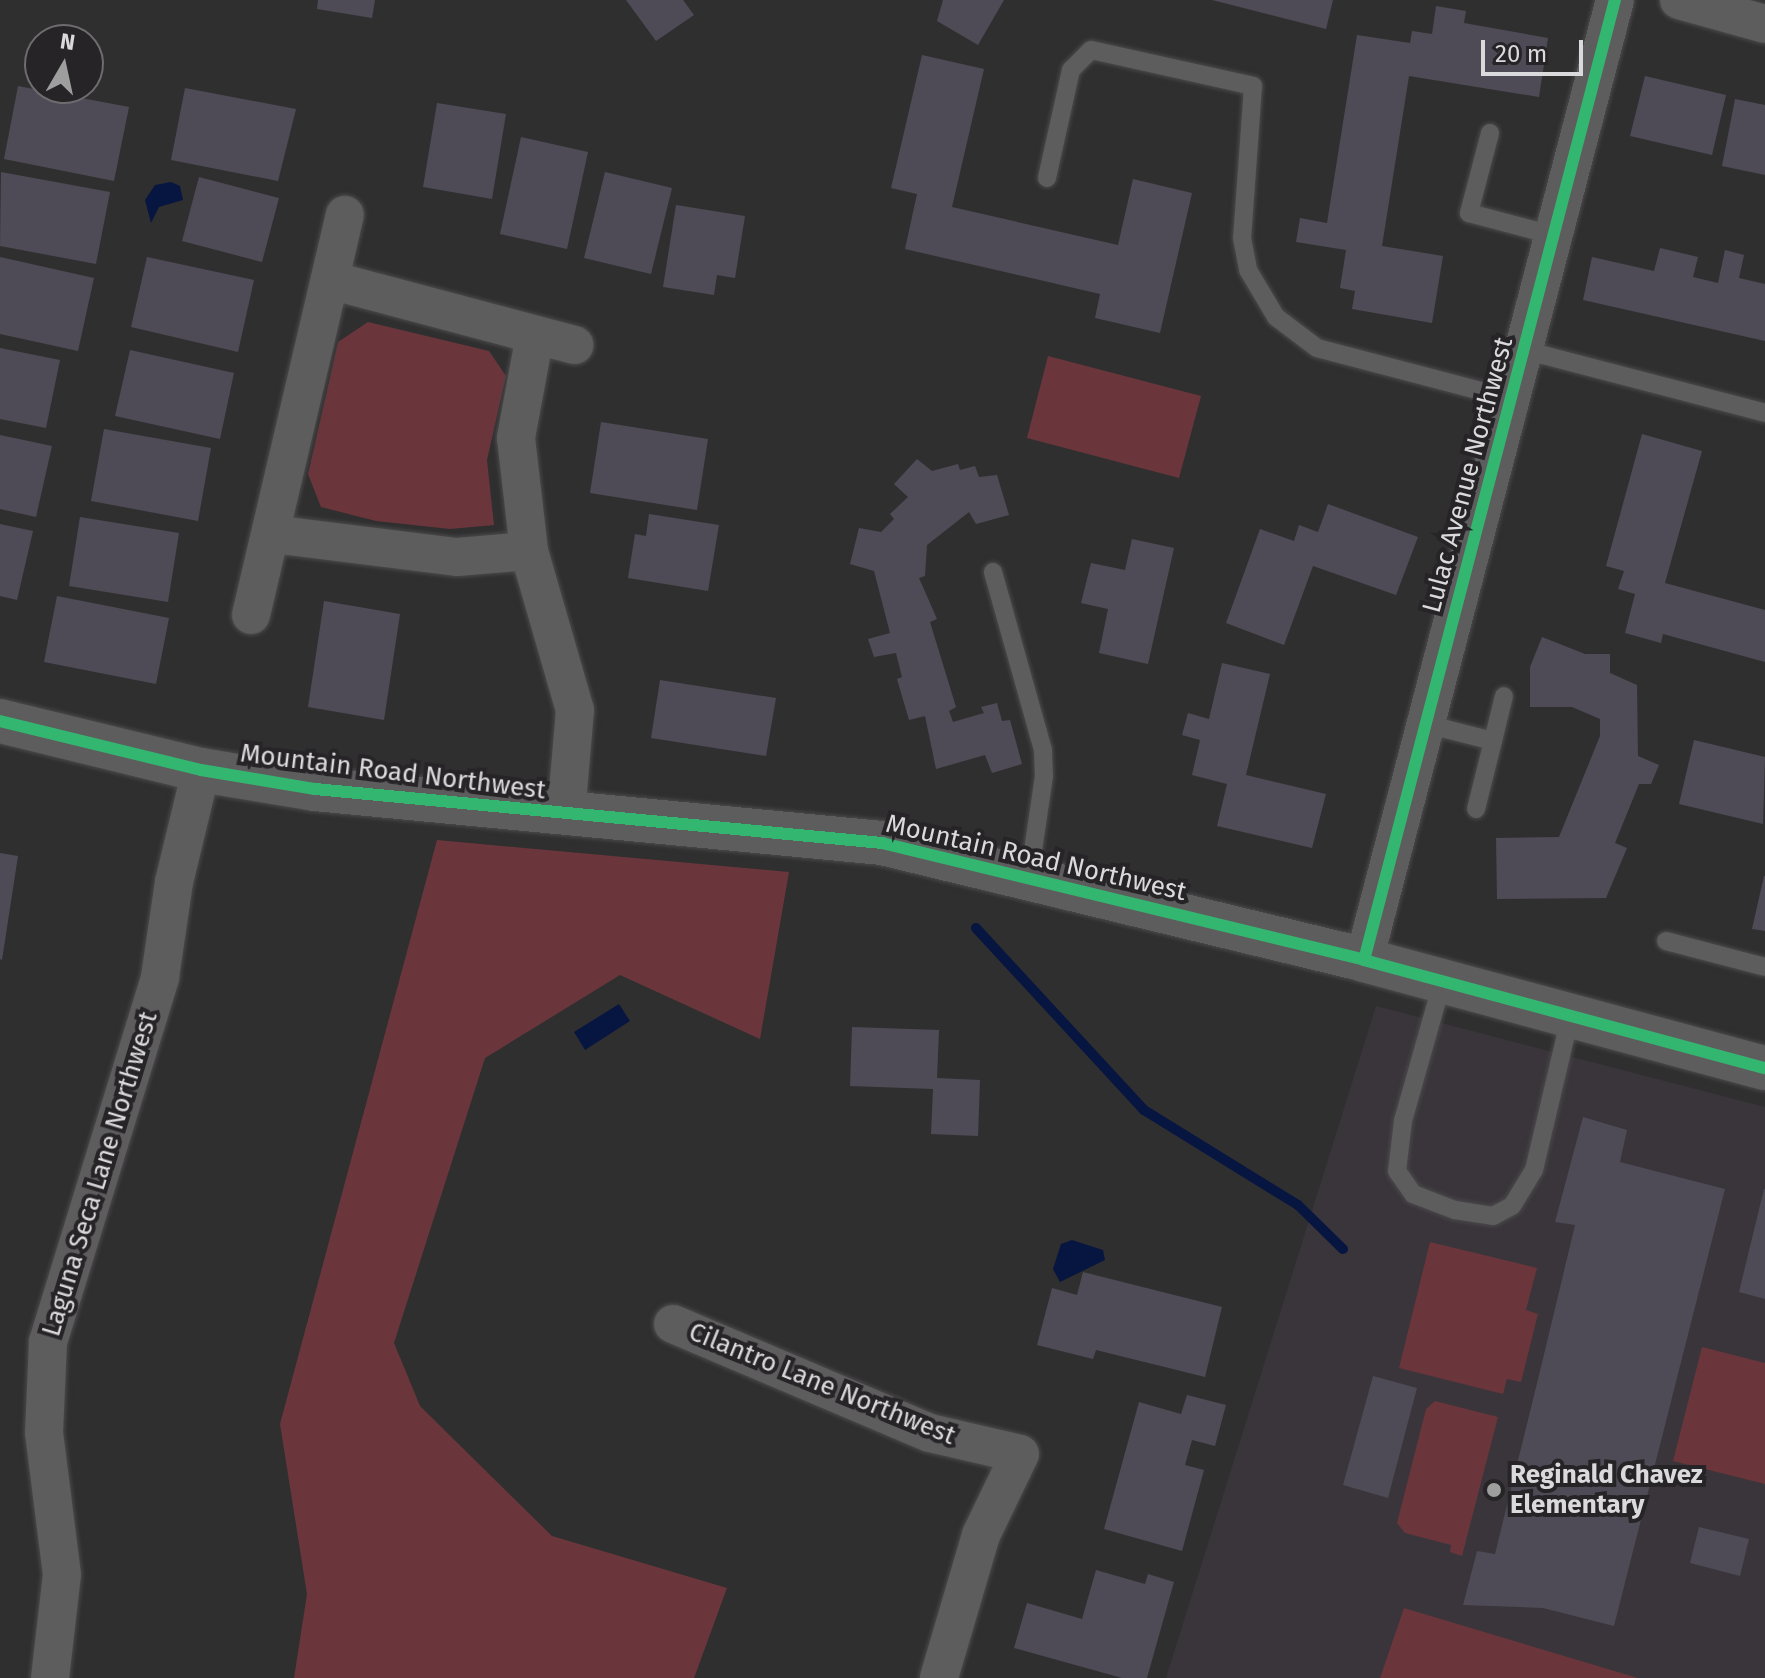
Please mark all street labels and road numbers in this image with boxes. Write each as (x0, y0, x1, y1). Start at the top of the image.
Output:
street label: Lulac Avenue Northwest (1416, 334, 1520, 616)
street label: Mountain Road Northwest (239, 738, 547, 806)
street label: Mountain Road Northwest (883, 808, 1189, 908)
street label: Laguna Seca Lane Northwest (36, 1008, 164, 1340)
street label: Cilantro Lane Northwest (684, 1316, 960, 1452)

